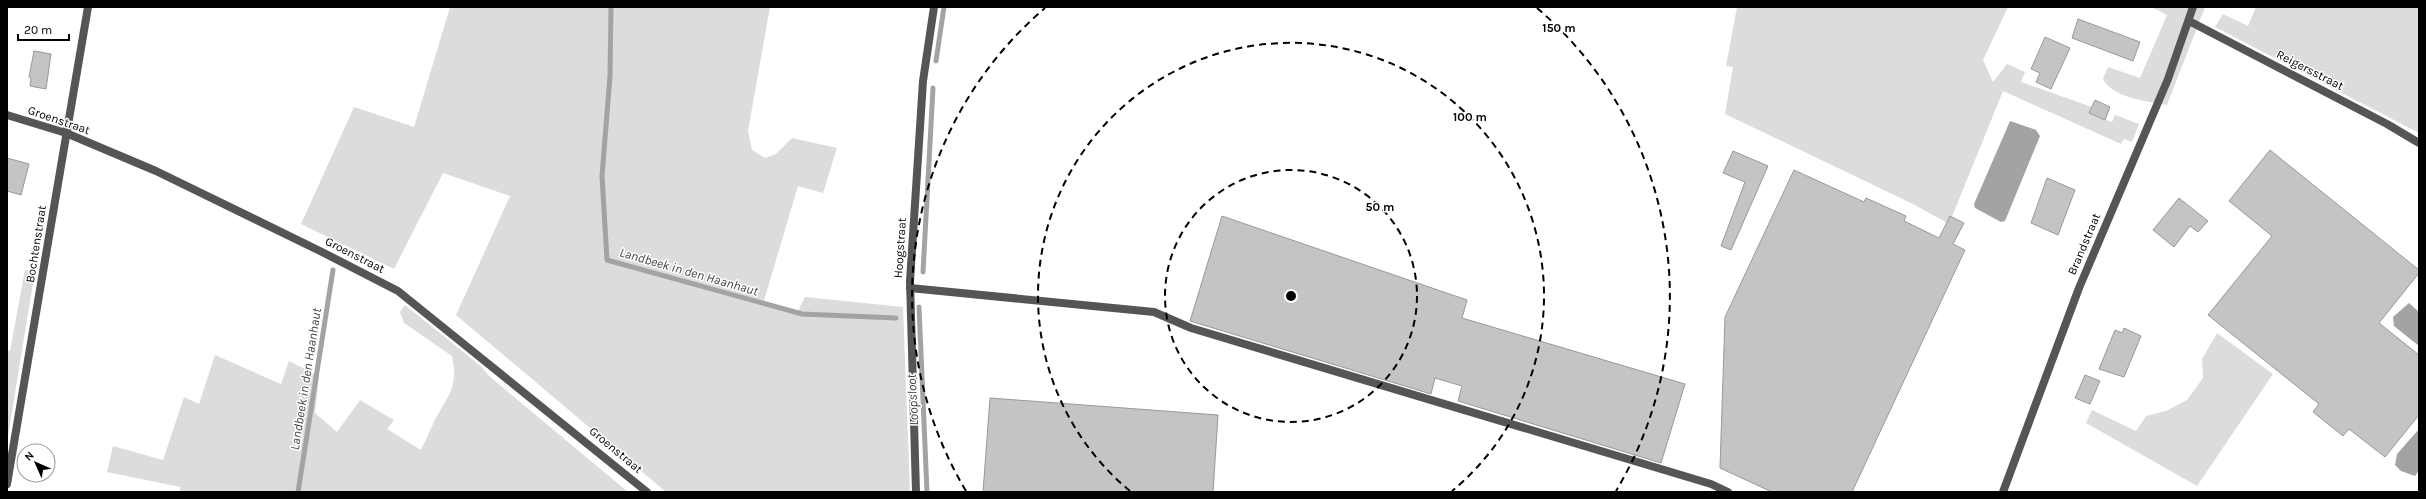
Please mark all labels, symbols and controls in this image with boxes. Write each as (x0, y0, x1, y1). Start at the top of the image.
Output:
scale bar (18, 16, 69, 42)
text: 150 m (1542, 21, 1576, 35)
text: 20 m (24, 23, 52, 37)
street label: Reigersstraat (2274, 47, 2346, 93)
street label: Groenstraat (26, 103, 92, 137)
text: 100 m (1453, 110, 1487, 124)
text: 50 m (1366, 200, 1395, 214)
street label: Bochtenstraat (23, 204, 49, 284)
street label: Brandstraat (2065, 211, 2103, 277)
street label: Hoogstraat (891, 217, 909, 279)
street label: Groenstraat (323, 234, 388, 276)
water label: Landbeek in den Haanhaut (618, 244, 761, 299)
centre of rings (1284, 289, 1298, 303)
water label: Landbeek in den Haanhaut (287, 306, 324, 451)
water label: Loopsloot (904, 373, 921, 426)
street label: Groenstraat (587, 424, 646, 477)
north arrow (16, 443, 56, 483)
text: N (22, 449, 37, 464)

